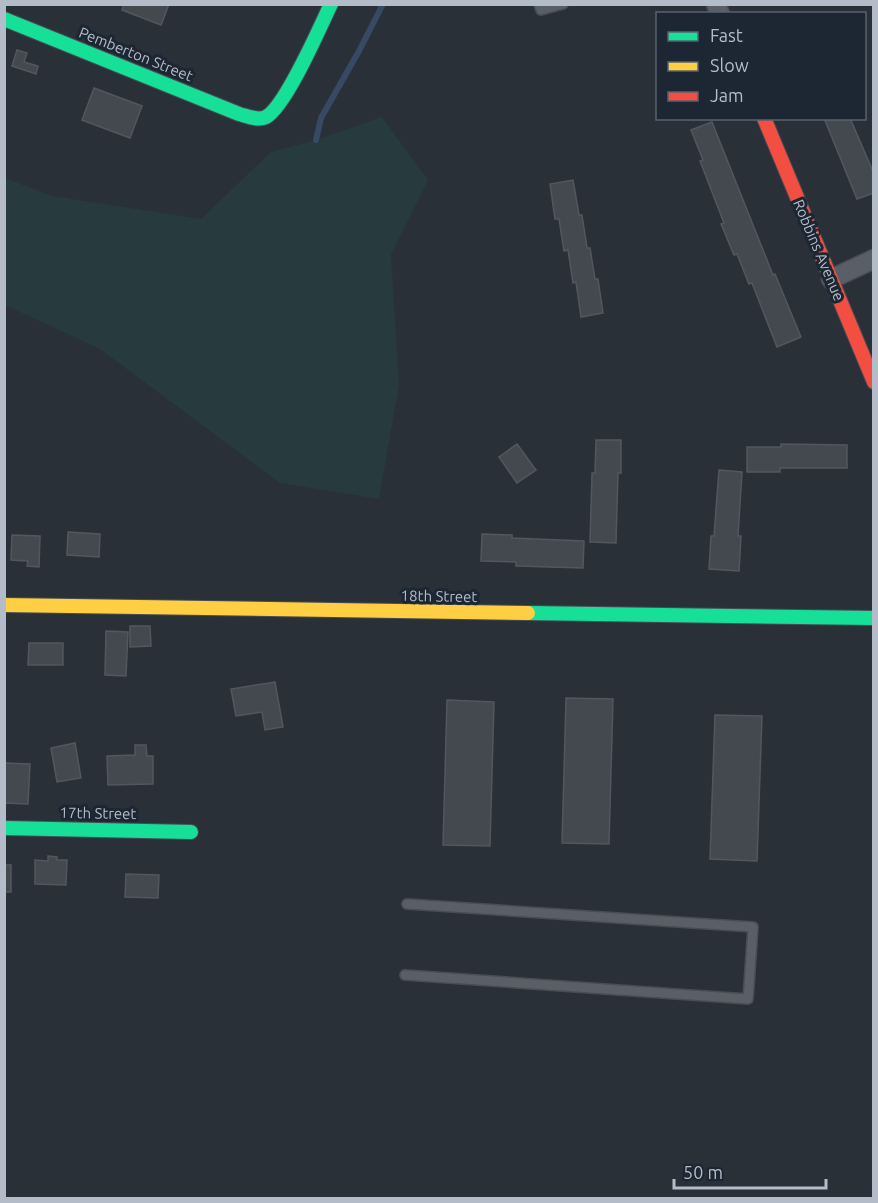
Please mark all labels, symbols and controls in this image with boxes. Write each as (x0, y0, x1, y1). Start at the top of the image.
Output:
legend (656, 12, 866, 120)
street label: Pemberton Street (77, 23, 195, 85)
text: Fast (710, 25, 743, 45)
text: Slow (710, 55, 749, 75)
text: Jam (710, 85, 744, 105)
street label: Robbins Avenue (790, 197, 848, 303)
street label: 18th Street (401, 587, 478, 605)
street label: 17th Street (60, 804, 137, 822)
scale bar (674, 1152, 826, 1190)
text: 50 m (683, 1162, 723, 1182)

